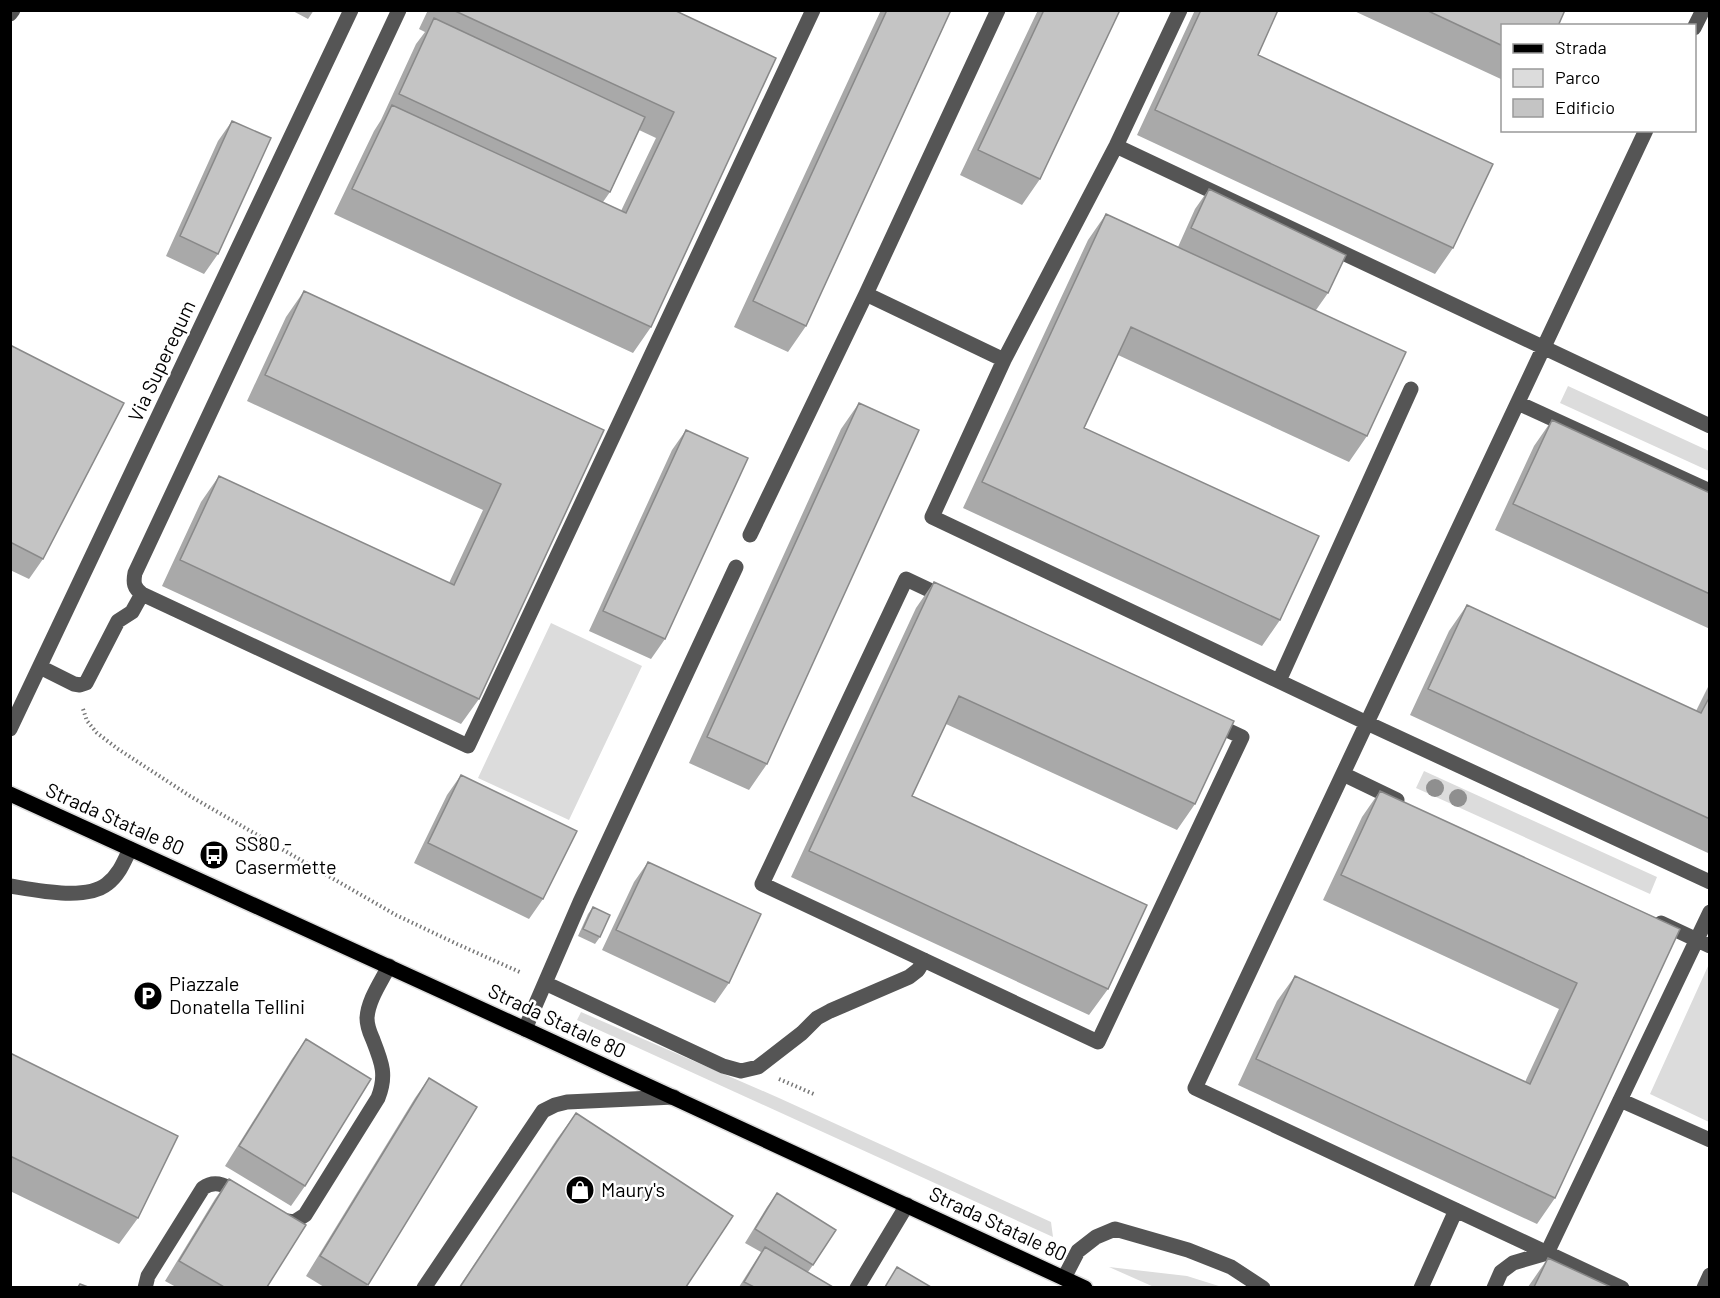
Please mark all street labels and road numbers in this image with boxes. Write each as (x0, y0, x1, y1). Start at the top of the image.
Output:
street label: Via Superequm (122, 296, 200, 425)
street label: Strada Statale 80 (42, 777, 188, 859)
street label: Strada Statale 80 (485, 978, 630, 1062)
street label: Strada Statale 80 (926, 1181, 1071, 1265)

